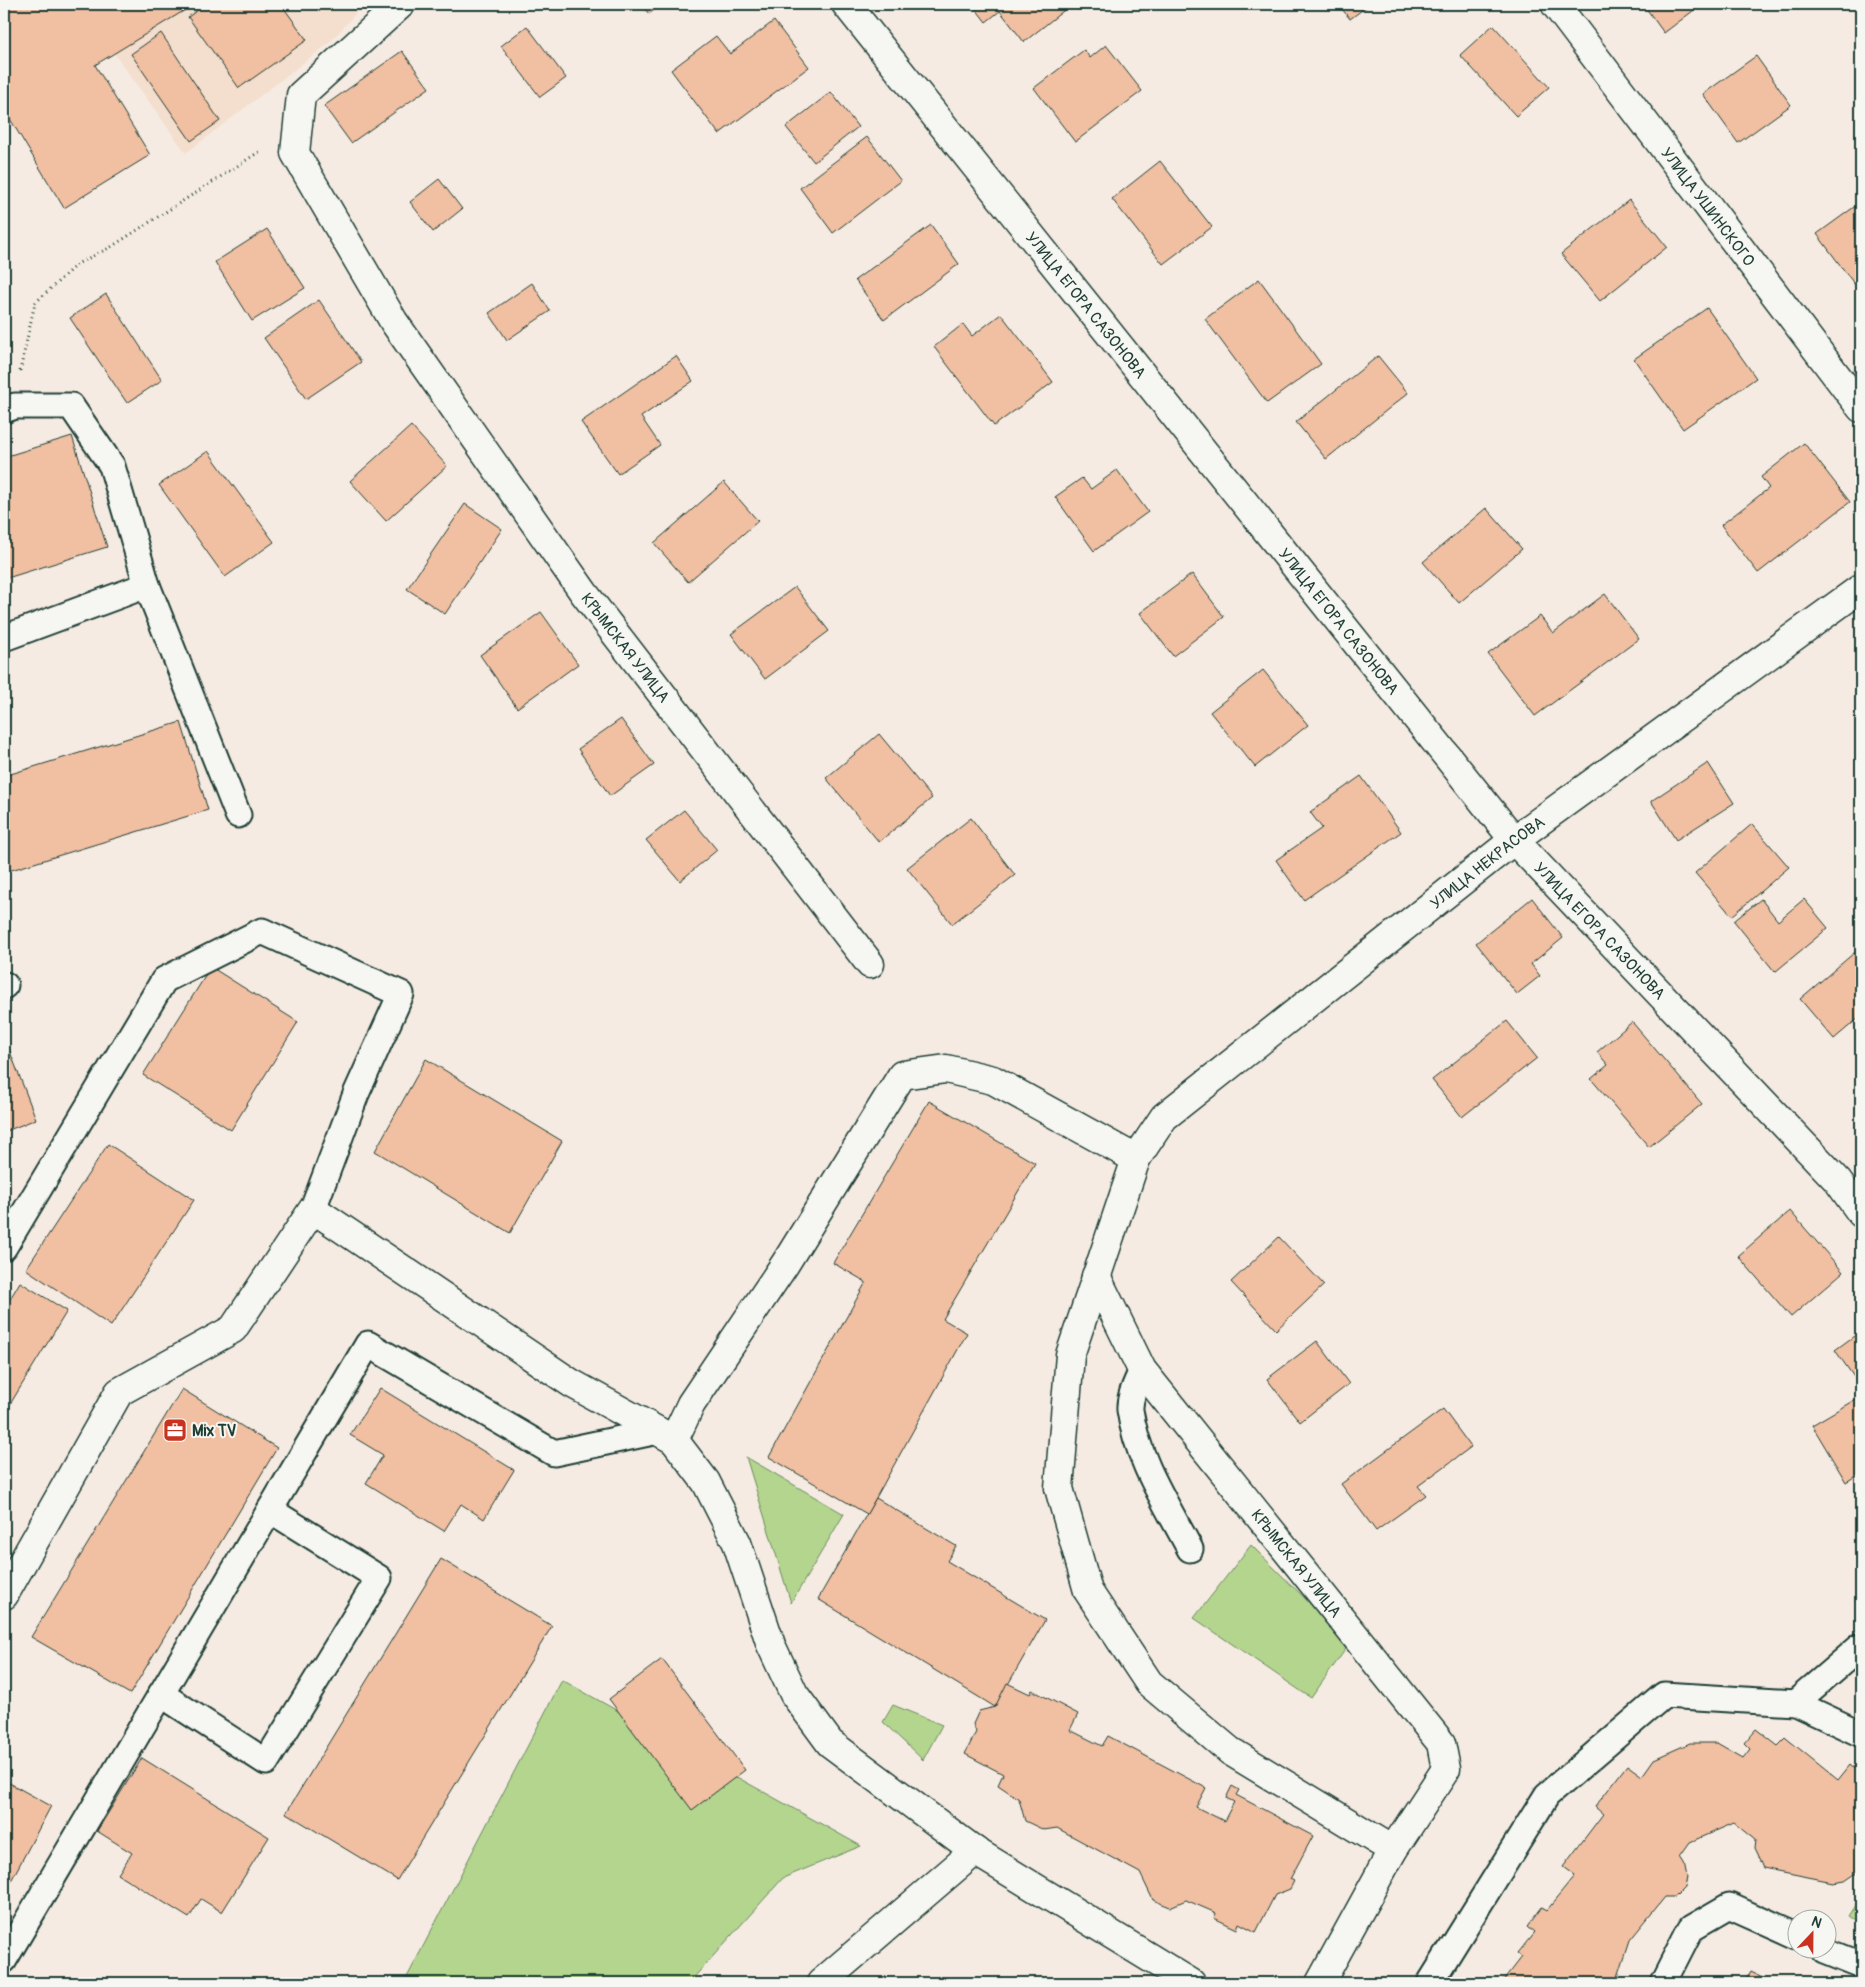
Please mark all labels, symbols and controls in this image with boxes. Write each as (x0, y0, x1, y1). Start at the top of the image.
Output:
street label: УЛИЦА УШИНСКОГО (1656, 144, 1759, 270)
street label: УЛИЦА ЕГОРА САЗОНОВА (1021, 228, 1150, 383)
street label: УЛИЦА ЕГОРА САЗОНОВА (1274, 545, 1403, 699)
street label: КРЫМСКАЯ УЛИЦА (577, 589, 674, 707)
street label: УЛИЦА НЕКРАСОВА (1426, 812, 1549, 914)
street label: УЛИЦА ЕГОРА САЗОНОВА (1529, 858, 1669, 1004)
office icon: Mix TV (162, 1417, 188, 1443)
place label: Mix TV (192, 1421, 237, 1441)
street label: КРЫМСКАЯ УЛИЦА (1247, 1505, 1345, 1622)
north arrow (1788, 1910, 1838, 1960)
text: N (1809, 1913, 1824, 1932)

